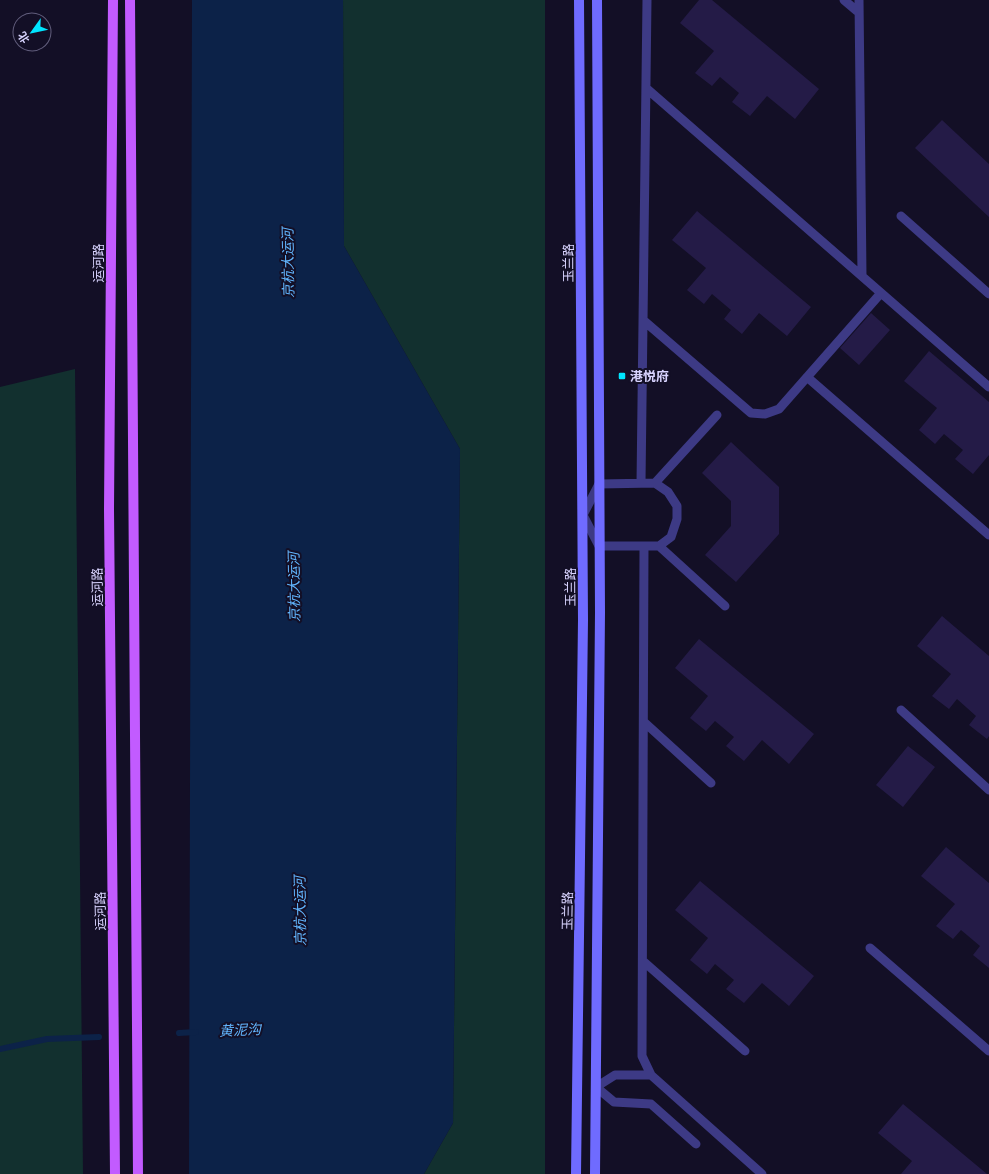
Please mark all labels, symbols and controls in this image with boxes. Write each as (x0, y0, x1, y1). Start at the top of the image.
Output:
north arrow (12, 12, 52, 52)
text: 北 (16, 30, 32, 45)
water label: 京杭大运河 (279, 225, 297, 298)
street label: 运河路 (91, 243, 106, 283)
street label: 玉兰路 (561, 243, 576, 283)
place label: 港悦府 (630, 369, 669, 384)
marker: 港悦府 (617, 371, 627, 381)
water label: 京杭大运河 (285, 549, 303, 622)
street label: 运河路 (90, 567, 105, 607)
street label: 玉兰路 (563, 567, 578, 607)
water label: 京杭大运河 (291, 873, 309, 946)
street label: 运河路 (93, 891, 108, 931)
street label: 玉兰路 (560, 891, 575, 931)
water label: 黄泥沟 (219, 1021, 263, 1039)

